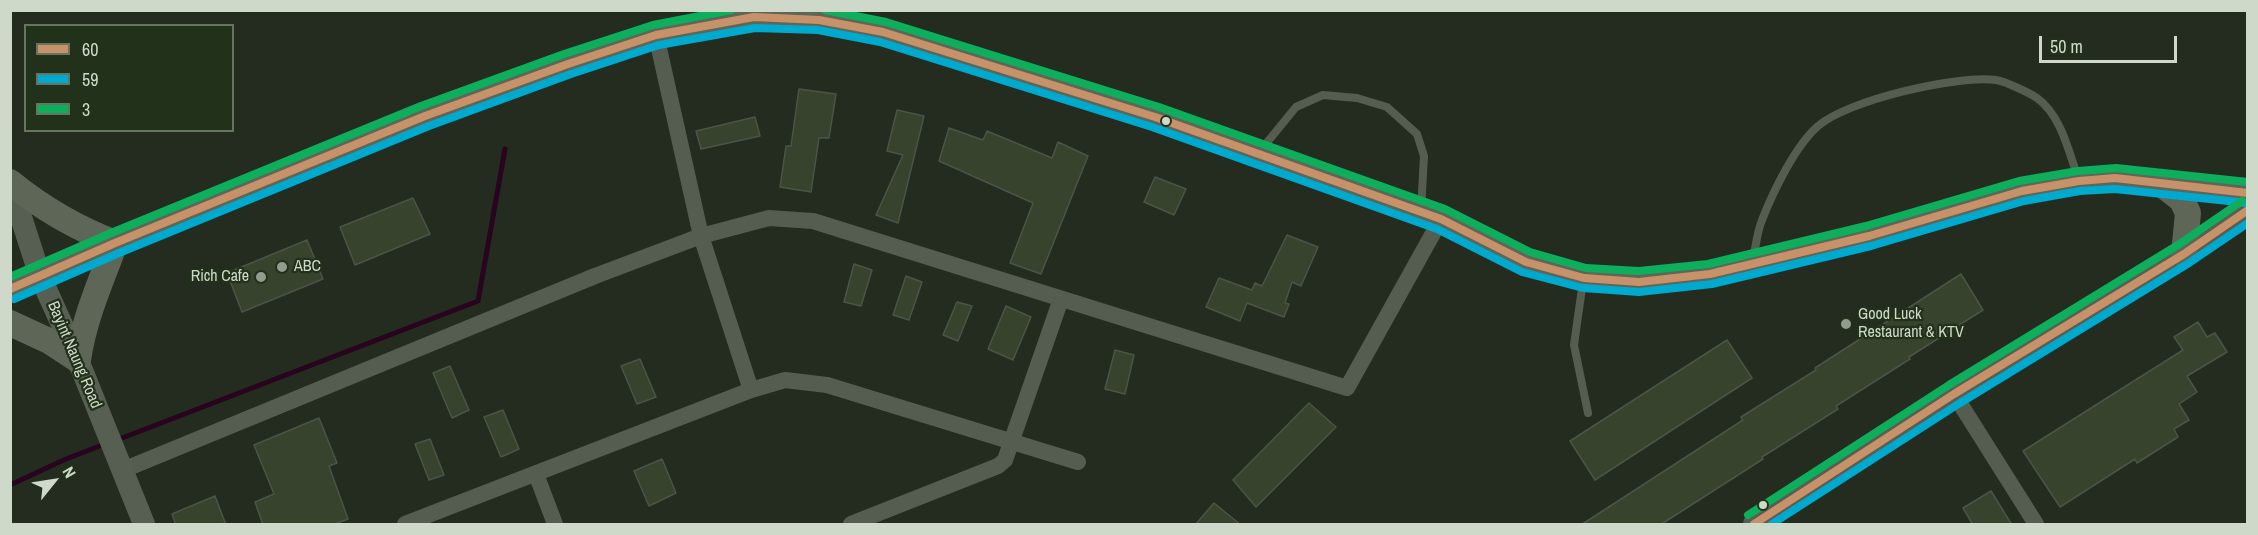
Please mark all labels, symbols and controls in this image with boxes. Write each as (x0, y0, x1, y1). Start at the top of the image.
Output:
legend (24, 24, 234, 132)
scale bar (2042, 24, 2180, 62)
text: 50 m (2050, 34, 2083, 59)
text: 60 (82, 37, 98, 62)
text: 59 (82, 67, 98, 92)
text: 3 (82, 97, 90, 122)
unlabelled marker (1160, 115, 1172, 127)
place label: ABC (294, 257, 321, 277)
marker: ABC (275, 260, 289, 274)
place label: Rich Cafe (191, 267, 249, 287)
marker: Rich Cafe (254, 270, 268, 284)
street label: Bayint Naung Road (43, 299, 105, 411)
place label: Good Luck Restaurant & KTV (1858, 305, 1964, 343)
marker: Good Luck Restaurant & KTV (1839, 317, 1853, 331)
north arrow (24, 451, 84, 511)
text: N (58, 462, 81, 482)
unlabelled marker (1757, 499, 1769, 511)

